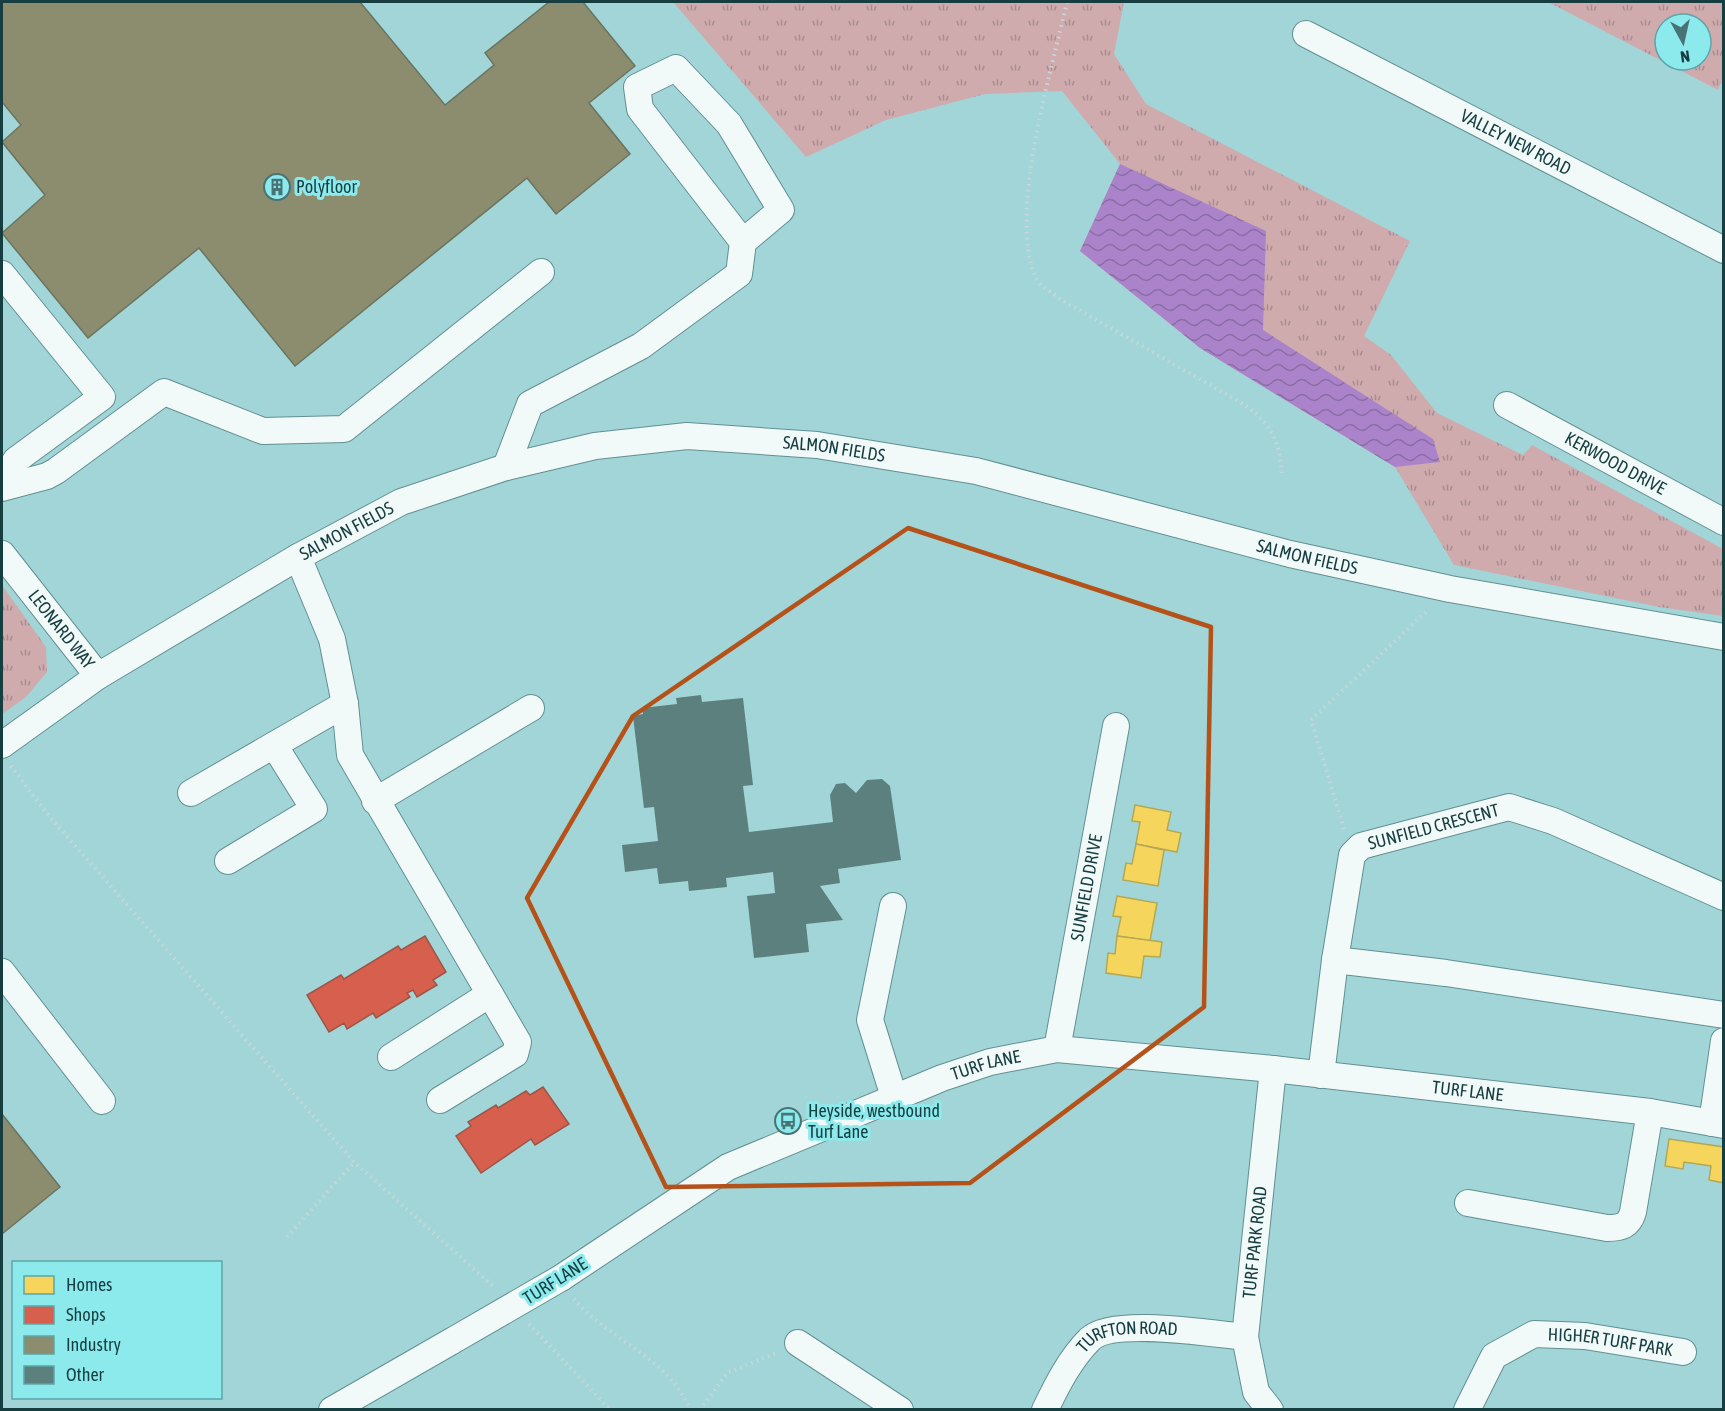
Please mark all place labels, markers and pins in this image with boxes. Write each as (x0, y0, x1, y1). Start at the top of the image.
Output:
building icon: Polyfloor (262, 172, 292, 202)
place label: Polyfloor (296, 176, 358, 197)
place label: Heyside, westbound Turf Lane (808, 1100, 940, 1142)
bus stop icon: Heyside, westbound Turf Lane (773, 1106, 803, 1136)

